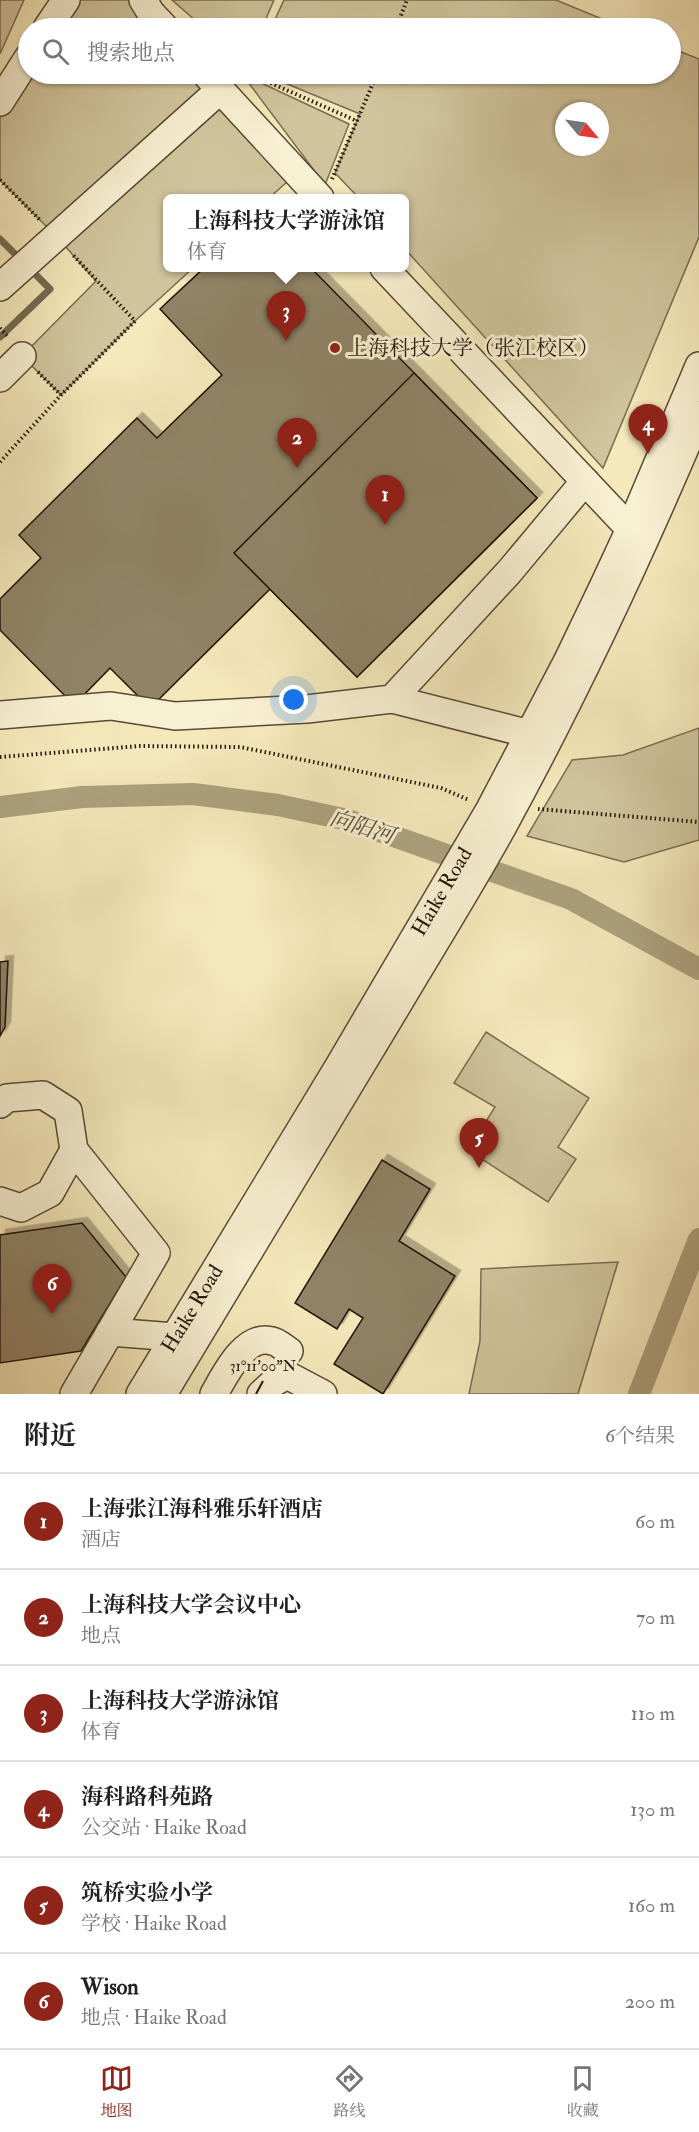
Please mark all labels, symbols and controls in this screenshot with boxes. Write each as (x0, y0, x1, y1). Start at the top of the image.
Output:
search box (18, 18, 681, 84)
icon: search (39, 35, 72, 68)
text: 搜索地点 (87, 39, 175, 67)
north arrow (555, 102, 609, 156)
popup (163, 194, 409, 272)
text: 上海科技大学游泳馆 (187, 207, 385, 235)
text: 体育 (187, 239, 227, 264)
pin: 3 (266, 292, 306, 341)
place label: 上海科技大学（张江校区） (347, 335, 599, 362)
marker: 上海科技大学（张江校区） (328, 341, 342, 355)
pin: 4 (628, 404, 668, 454)
pin: 2 (278, 418, 316, 468)
pin: 1 (366, 476, 404, 525)
your location (279, 685, 308, 714)
water label: 向阳河 (326, 804, 401, 851)
street label: Haike Road (405, 842, 478, 941)
pin: 5 (460, 1118, 498, 1168)
street label: Haike Road (155, 1259, 229, 1358)
pin: 6 (32, 1264, 72, 1314)
text: 31°11'00"N (230, 1357, 297, 1376)
text: 附近 (24, 1420, 76, 1452)
text: 6个结果 (605, 1423, 675, 1448)
text: 上海张江海科雅乐轩酒店 (81, 1495, 323, 1523)
text: 1 (40, 1509, 47, 1534)
text: 60 m (635, 1509, 675, 1534)
text: 酒店 (81, 1527, 121, 1552)
text: 上海科技大学会议中心 (81, 1591, 301, 1619)
text: 2 (38, 1605, 49, 1630)
text: 70 m (636, 1605, 675, 1630)
text: 地点 (81, 1623, 121, 1648)
text: 上海科技大学游泳馆 (81, 1687, 279, 1715)
text: 3 (40, 1701, 47, 1726)
text: 110 m (631, 1701, 675, 1726)
text: 体育 (81, 1719, 121, 1744)
text: 海科路科苑路 (81, 1783, 213, 1811)
text: 4 (38, 1797, 49, 1822)
text: 130 m (630, 1797, 675, 1822)
text: 公交站 · Haike Road (81, 1815, 247, 1840)
text: 筑桥实验小学 (81, 1879, 213, 1907)
text: 5 (39, 1893, 48, 1918)
text: 160 m (628, 1893, 675, 1918)
text: 学校 · Haike Road (81, 1911, 227, 1936)
text: Wison (81, 1973, 139, 2001)
text: 6 (38, 1989, 49, 2014)
text: 200 m (625, 1989, 675, 2014)
text: 地点 · Haike Road (81, 2005, 227, 2030)
tab: 地图 (100, 2062, 133, 2121)
tab: 路线 (333, 2062, 366, 2121)
tab: 收藏 (566, 2062, 599, 2121)

